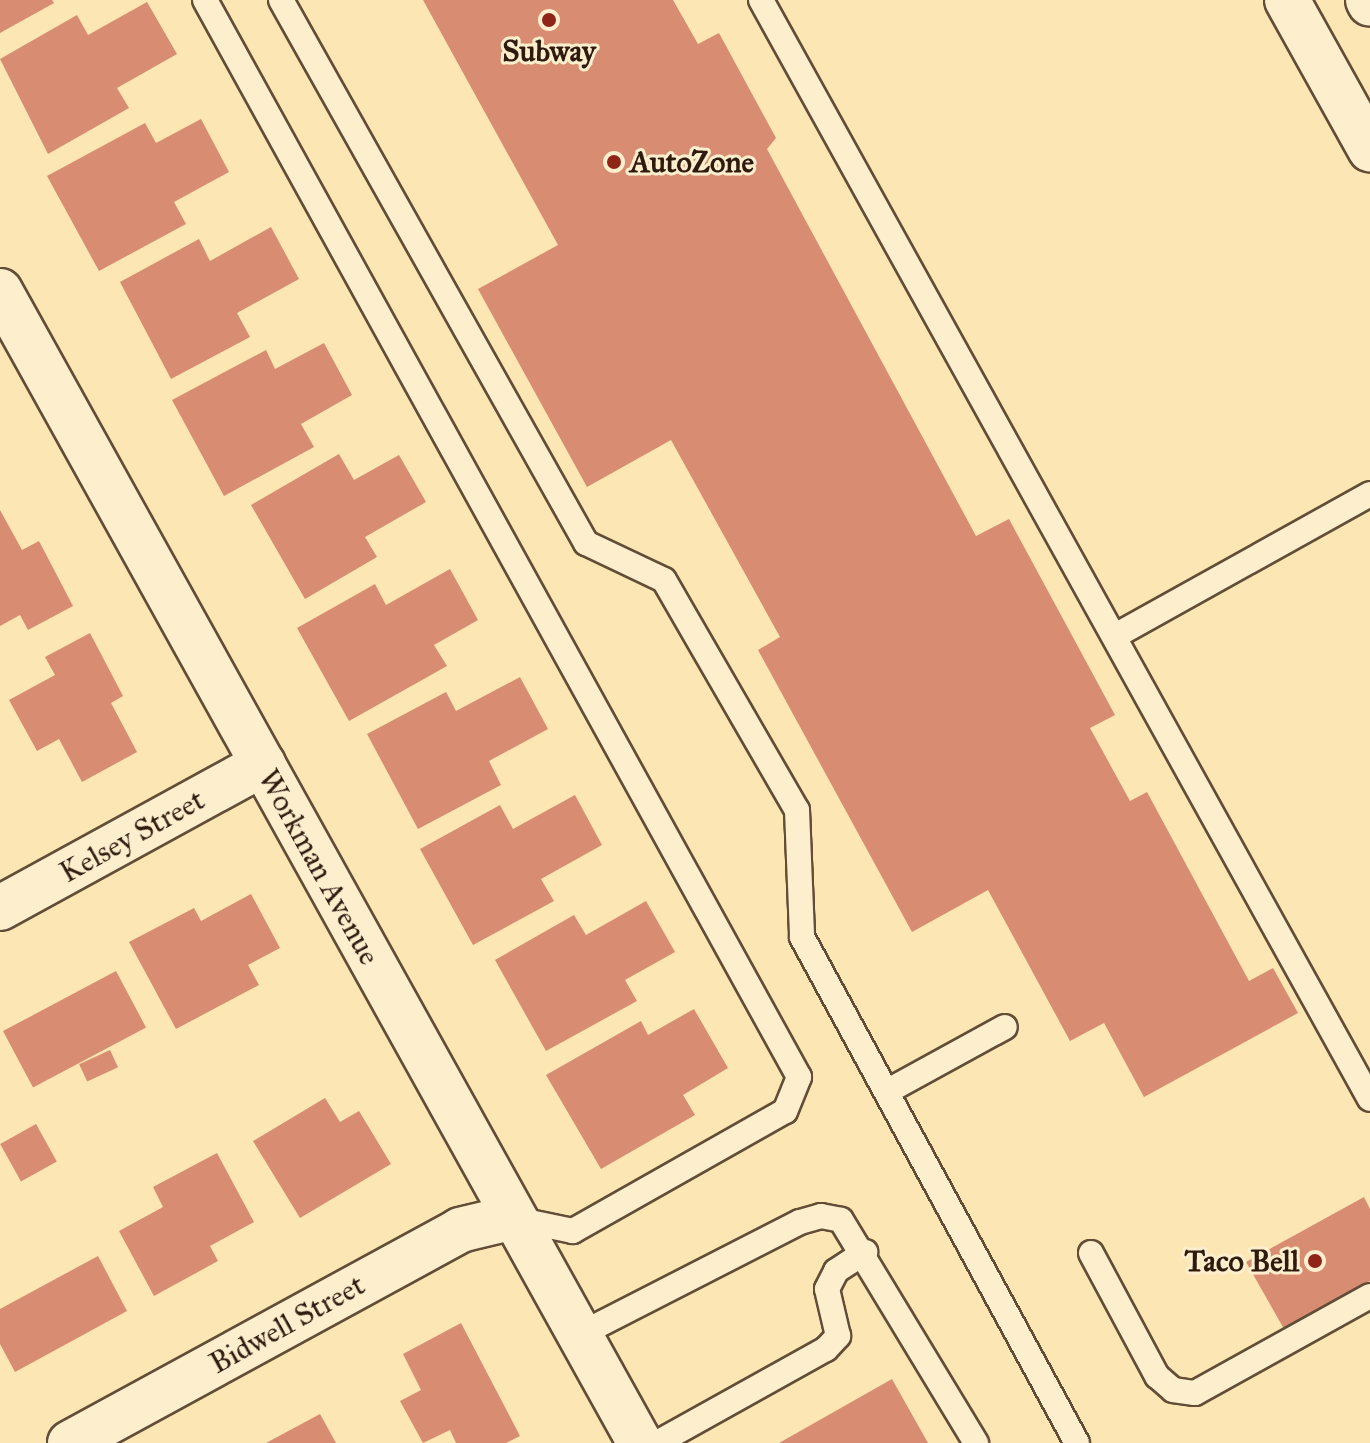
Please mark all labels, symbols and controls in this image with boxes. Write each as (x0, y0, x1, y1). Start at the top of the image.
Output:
marker: Subway (540, 11, 558, 29)
place label: Subway (502, 33, 596, 69)
place label: AutoZone (630, 144, 754, 180)
marker: AutoZone (605, 153, 623, 171)
street label: Workman Avenue (250, 763, 388, 971)
street label: Kelsey Street (53, 781, 211, 891)
place label: Taco Bell (1185, 1243, 1299, 1279)
marker: Taco Bell (1306, 1252, 1324, 1270)
street label: Bidwell Street (203, 1267, 371, 1381)

